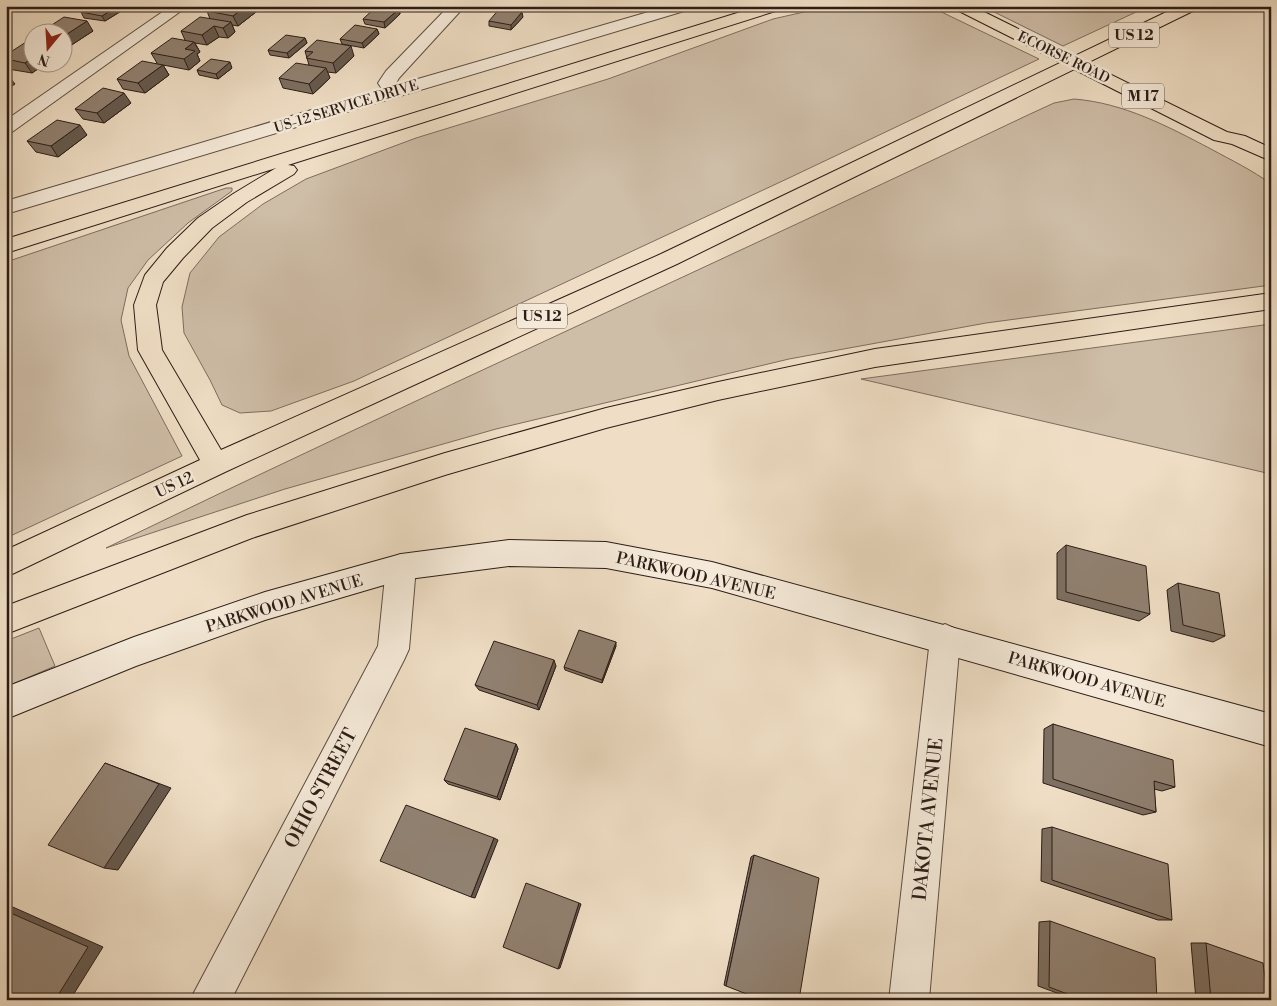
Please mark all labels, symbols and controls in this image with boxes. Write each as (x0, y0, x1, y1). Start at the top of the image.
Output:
north arrow (22, 22, 72, 72)
road number: US 12 (1109, 22, 1159, 48)
street label: ECORSE ROAD (1014, 28, 1113, 88)
text: N (36, 49, 52, 70)
street label: US-12 SERVICE DRIVE (272, 76, 421, 138)
road number: M 17 (1122, 84, 1164, 108)
road number: US 12 (517, 304, 567, 328)
street label: US 12 (152, 467, 197, 503)
street label: PARKWOOD AVENUE (614, 548, 778, 604)
street label: PARKWOOD AVENUE (203, 571, 365, 637)
street label: PARKWOOD AVENUE (1006, 648, 1168, 712)
street label: OHIO STREET (279, 724, 363, 853)
street label: DAKOTA AVENUE (908, 737, 948, 902)

